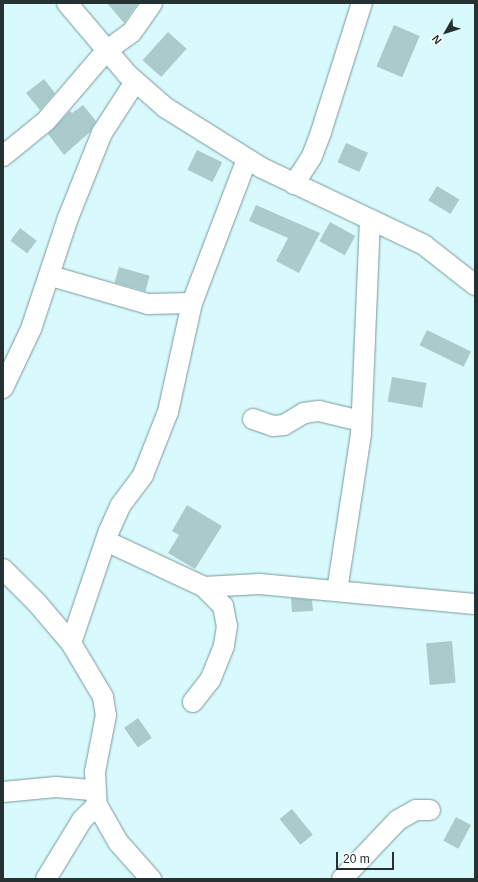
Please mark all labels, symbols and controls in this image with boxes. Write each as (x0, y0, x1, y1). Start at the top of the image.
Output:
north arrow (426, 12, 466, 52)
text: N (430, 33, 444, 46)
scale bar (338, 844, 396, 870)
text: 20 m (343, 852, 370, 866)

